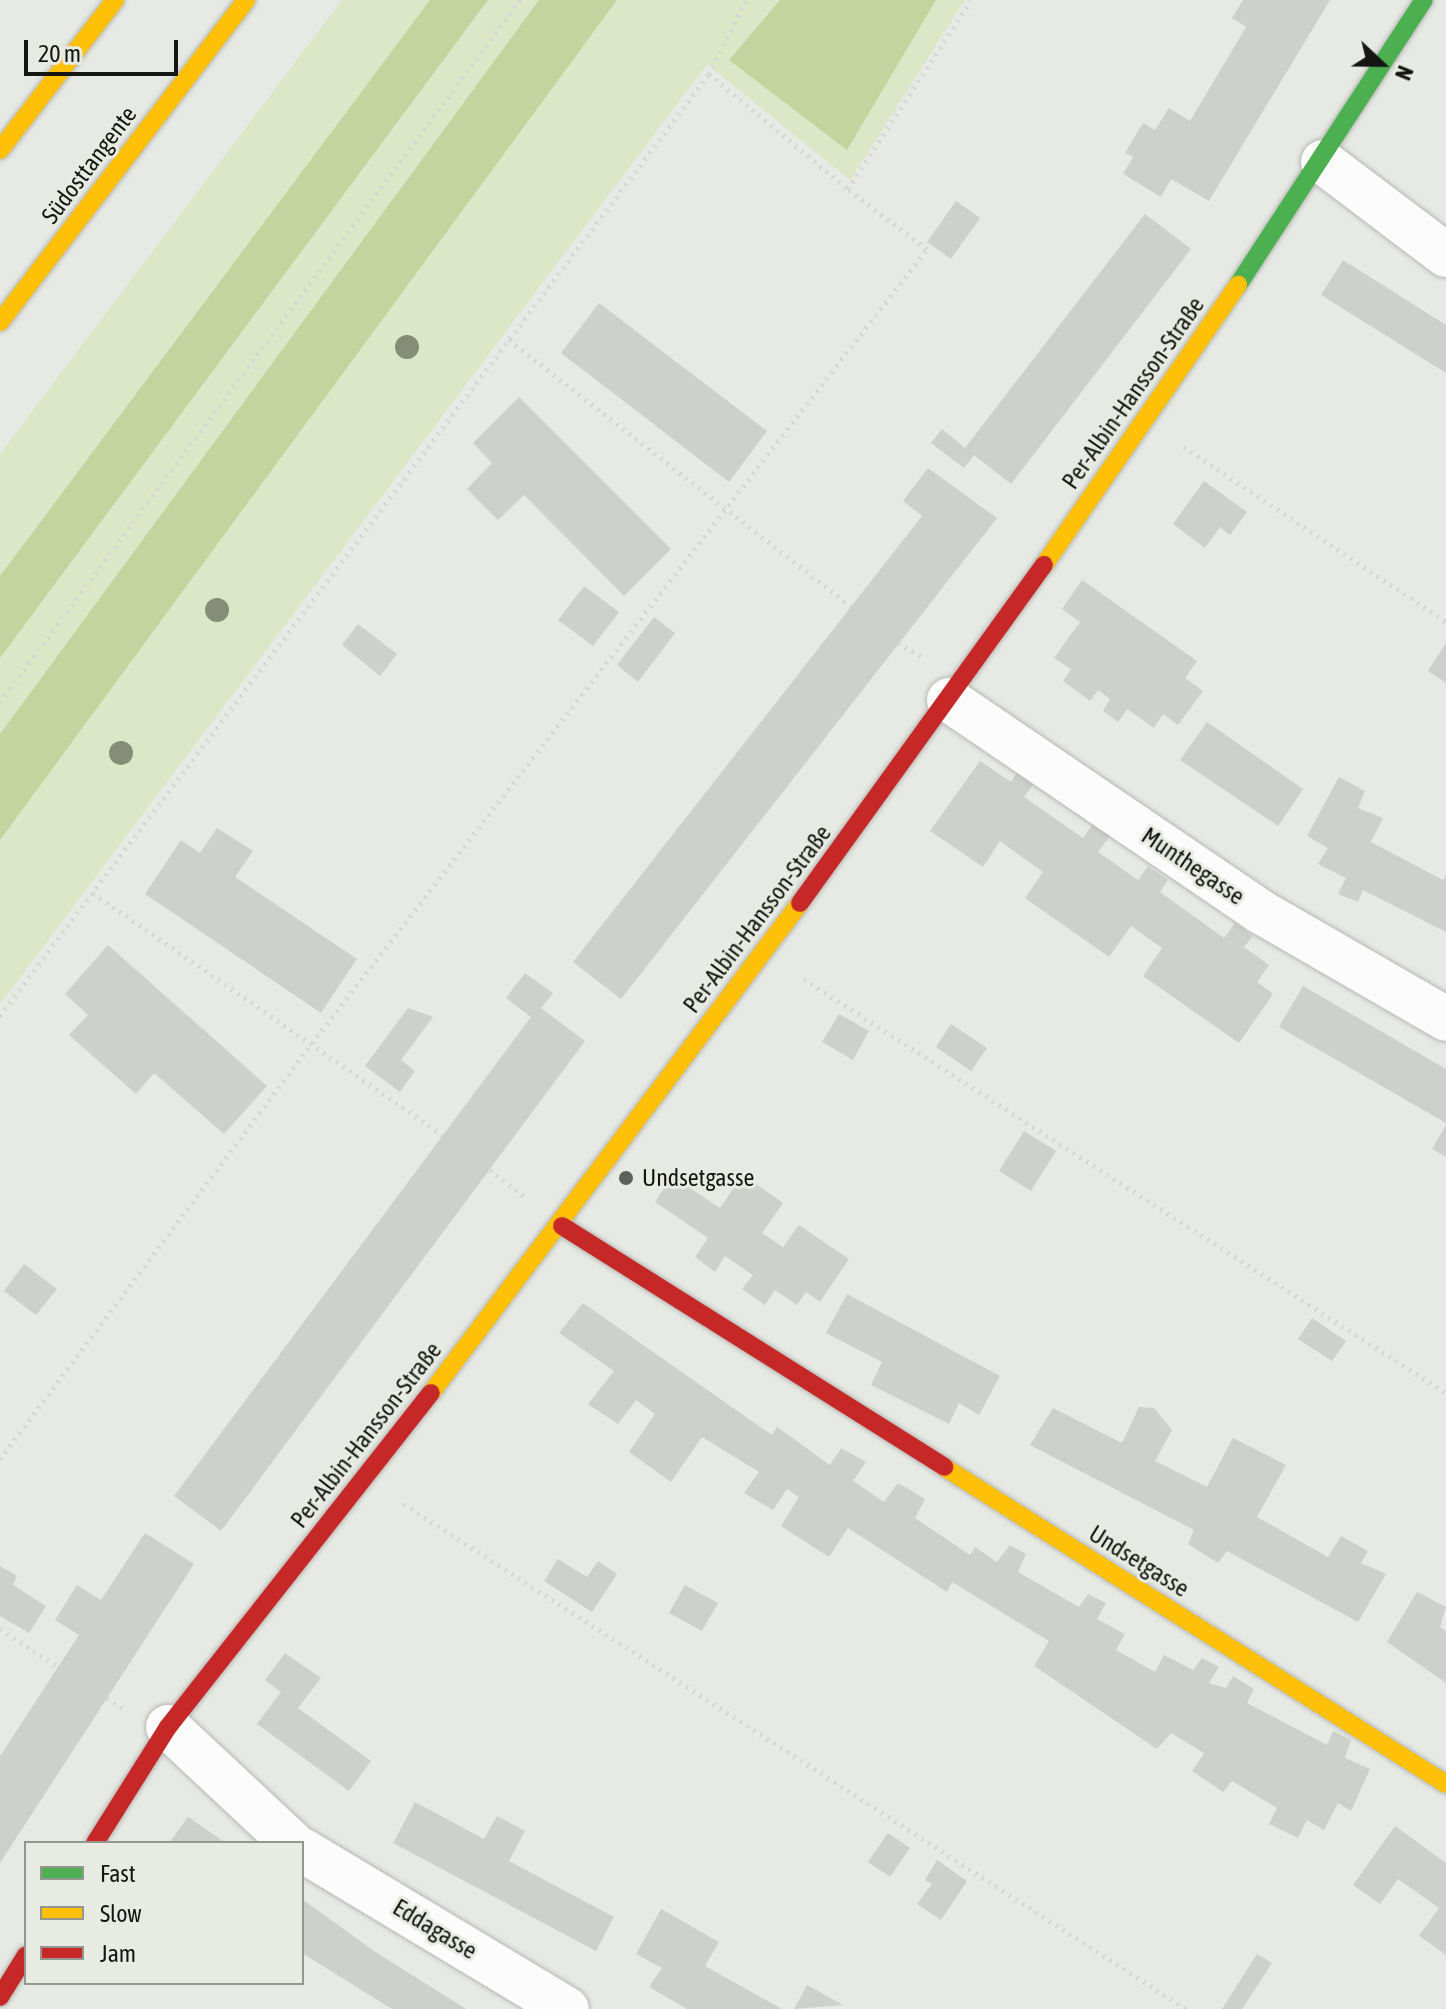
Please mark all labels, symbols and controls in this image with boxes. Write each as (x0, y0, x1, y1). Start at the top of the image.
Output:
scale bar (28, 24, 182, 74)
north arrow (1342, 24, 1422, 104)
text: 20 m (38, 40, 81, 67)
text: N (1390, 62, 1419, 84)
street label: Südosttangente (36, 101, 142, 229)
street label: Per-Albin-Hansson-Straße (1056, 291, 1210, 495)
street label: Per-Albin-Hansson-Straße (677, 819, 837, 1019)
street label: Munthegasse (1136, 821, 1250, 911)
place label: Undsetgasse (642, 1164, 754, 1192)
marker: Undsetgasse (617, 1169, 635, 1187)
street label: Per-Albin-Hansson-Straße (285, 1336, 447, 1534)
street label: Undsetgasse (1084, 1519, 1194, 1603)
legend (24, 1841, 304, 1985)
text: Fast (100, 1860, 136, 1887)
street label: Eddagasse (388, 1893, 482, 1965)
text: Slow (100, 1900, 142, 1927)
text: Jam (100, 1940, 136, 1967)

